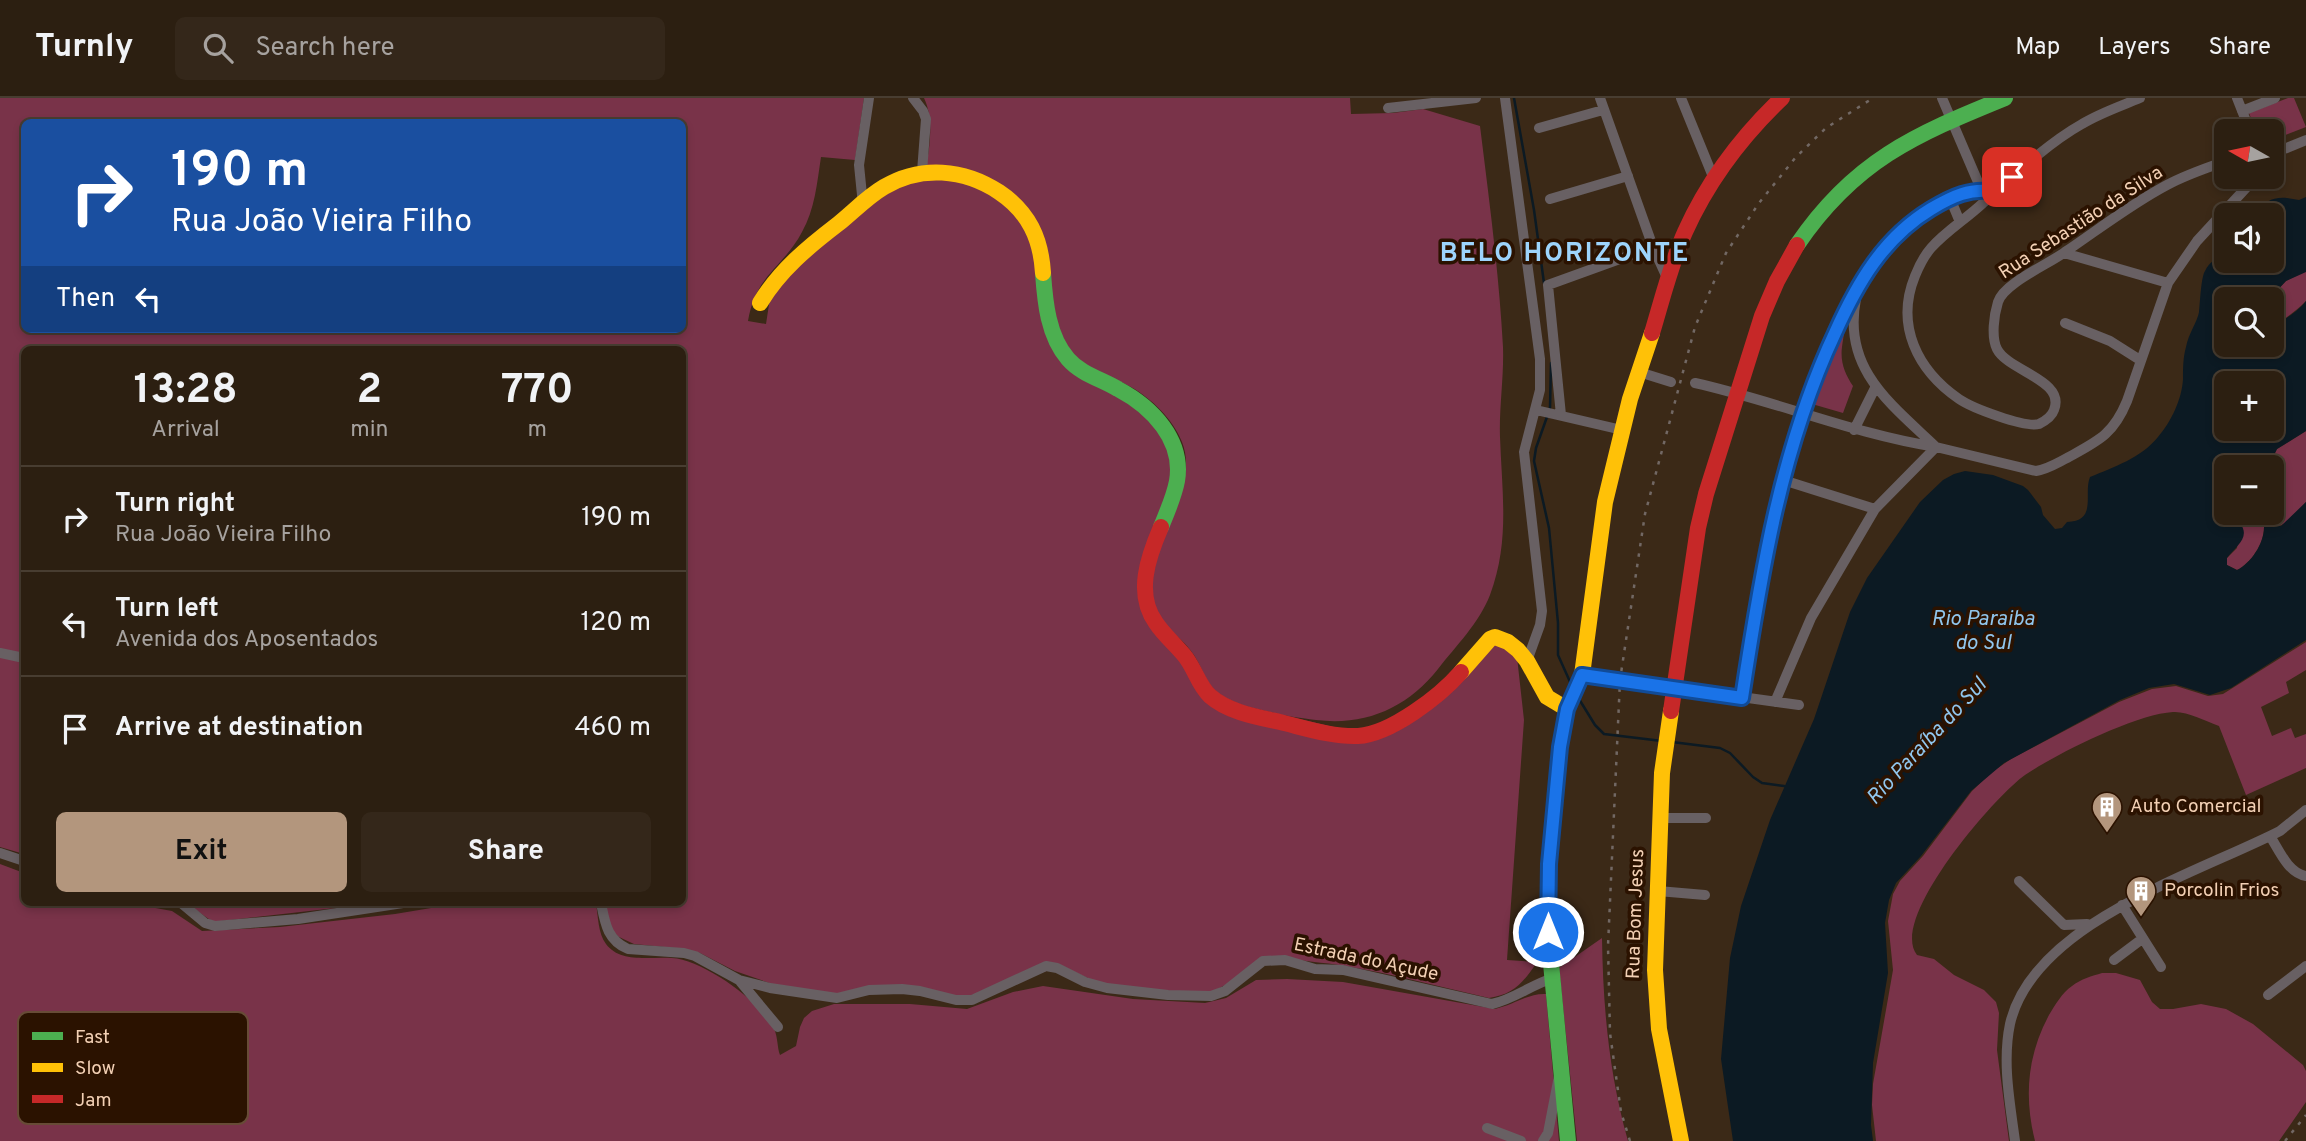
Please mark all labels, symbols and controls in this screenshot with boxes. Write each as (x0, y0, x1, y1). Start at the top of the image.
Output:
search box (175, 17, 665, 80)
text: Turnly (35, 27, 133, 69)
icon: search (199, 29, 237, 67)
text: Search here (255, 32, 394, 65)
text: Map (2015, 33, 2060, 63)
text: Layers (2098, 33, 2170, 63)
text: Share (2208, 33, 2271, 63)
north arrow (2214, 119, 2284, 189)
map controls (2214, 119, 2284, 525)
text: 190 m (171, 142, 308, 204)
icon: right (56, 147, 147, 238)
pin (1982, 147, 2042, 207)
icon: arrive (1993, 158, 2031, 196)
street label: Rua Sebastião da Silva (1994, 161, 2168, 285)
text: Rua João Vieira Filho (171, 203, 472, 243)
button: sound (2214, 203, 2284, 273)
district label: BELO HORIZONTE (1440, 238, 1690, 271)
icon: left (129, 280, 167, 318)
text: Then (56, 283, 115, 316)
button: search (2214, 287, 2284, 357)
text: 13:28 (133, 365, 238, 418)
text: 2 (356, 365, 382, 418)
text: 770 (501, 365, 574, 418)
button: + (2214, 371, 2284, 441)
text: Arrival (151, 416, 220, 445)
text: min (350, 416, 388, 445)
text: m (527, 416, 547, 445)
button: − (2214, 455, 2284, 525)
text: Turn right (115, 488, 235, 521)
icon: right (56, 500, 94, 538)
text: 190 m (581, 502, 651, 535)
text: Rua João Vieira Filho (115, 521, 331, 550)
text: Turn left (115, 593, 219, 626)
icon: left (56, 605, 94, 643)
water label: Rio Paraiba do Sul (1931, 606, 2035, 657)
text: 120 m (581, 607, 651, 640)
text: Avenida dos Aposentados (115, 626, 378, 655)
water label: Rio Paraíba do Sul (1861, 672, 1994, 811)
icon: arrive (56, 710, 94, 748)
text: Arrive at destination (115, 712, 363, 745)
text: 460 m (575, 712, 651, 745)
building icon: Auto Comercial (2090, 790, 2124, 834)
place label: Auto Comercial (2130, 795, 2261, 819)
button: Exit (56, 812, 347, 892)
button: Share (361, 812, 651, 892)
street label: Rua Bom Jesus (1622, 849, 1650, 979)
building icon: Porcolin Frios (2124, 874, 2158, 918)
place label: Porcolin Frios (2164, 879, 2279, 903)
position arrow (1511, 895, 1585, 969)
street label: Estrada do Açude (1292, 933, 1440, 987)
legend (18, 1012, 248, 1124)
text: Fast (75, 1026, 110, 1050)
text: Slow (75, 1057, 115, 1081)
text: Jam (75, 1089, 112, 1113)

